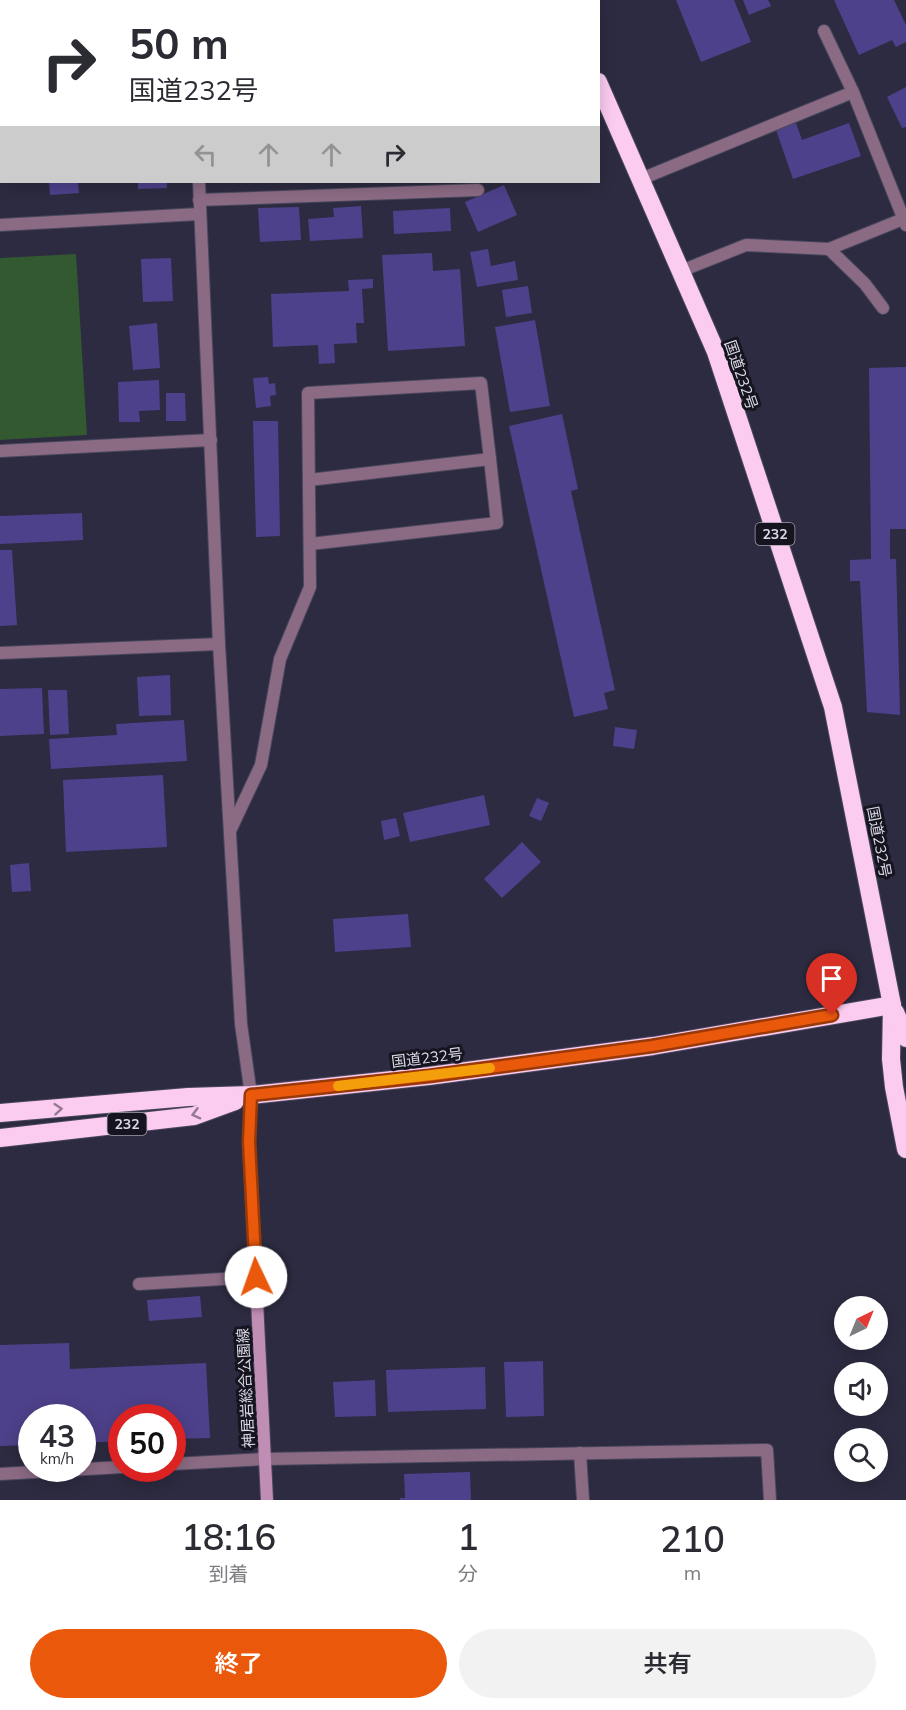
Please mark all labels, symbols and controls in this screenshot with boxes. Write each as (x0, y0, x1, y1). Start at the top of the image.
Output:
text: 50 m (129, 17, 229, 70)
icon: right (30, 24, 108, 102)
text: 国道232号 (129, 73, 259, 107)
icon: left (189, 138, 222, 171)
icon: ahead (252, 138, 285, 171)
icon: ahead (315, 138, 348, 171)
icon: right (378, 138, 411, 171)
street label: 国道232号 (721, 338, 762, 412)
road number: 232 (756, 523, 794, 545)
street label: 国道232号 (863, 805, 896, 879)
pin (806, 953, 857, 1015)
icon: arrive (815, 962, 848, 995)
street label: 国道232号 (390, 1044, 464, 1071)
one-way arrow (54, 1103, 63, 1116)
one-way arrow (191, 1107, 201, 1120)
road number: 232 (108, 1113, 146, 1135)
position arrow (224, 1245, 288, 1309)
north arrow (834, 1296, 888, 1350)
map controls (834, 1296, 888, 1482)
street label: 神居岩総合公園線 (233, 1328, 258, 1448)
button: sound (834, 1362, 888, 1416)
speed limit sign: 50 (108, 1404, 186, 1482)
text: 43 (39, 1417, 75, 1455)
button: search (834, 1428, 888, 1482)
text: km/h (40, 1449, 74, 1468)
text: 18:16 (181, 1514, 276, 1559)
text: 1 (457, 1514, 479, 1559)
text: 210 (660, 1516, 725, 1561)
text: m (684, 1560, 701, 1585)
text: 到着 (209, 1561, 249, 1586)
text: 分 (458, 1561, 478, 1586)
button: 終了 (30, 1629, 447, 1698)
button: 共有 (459, 1629, 876, 1698)

